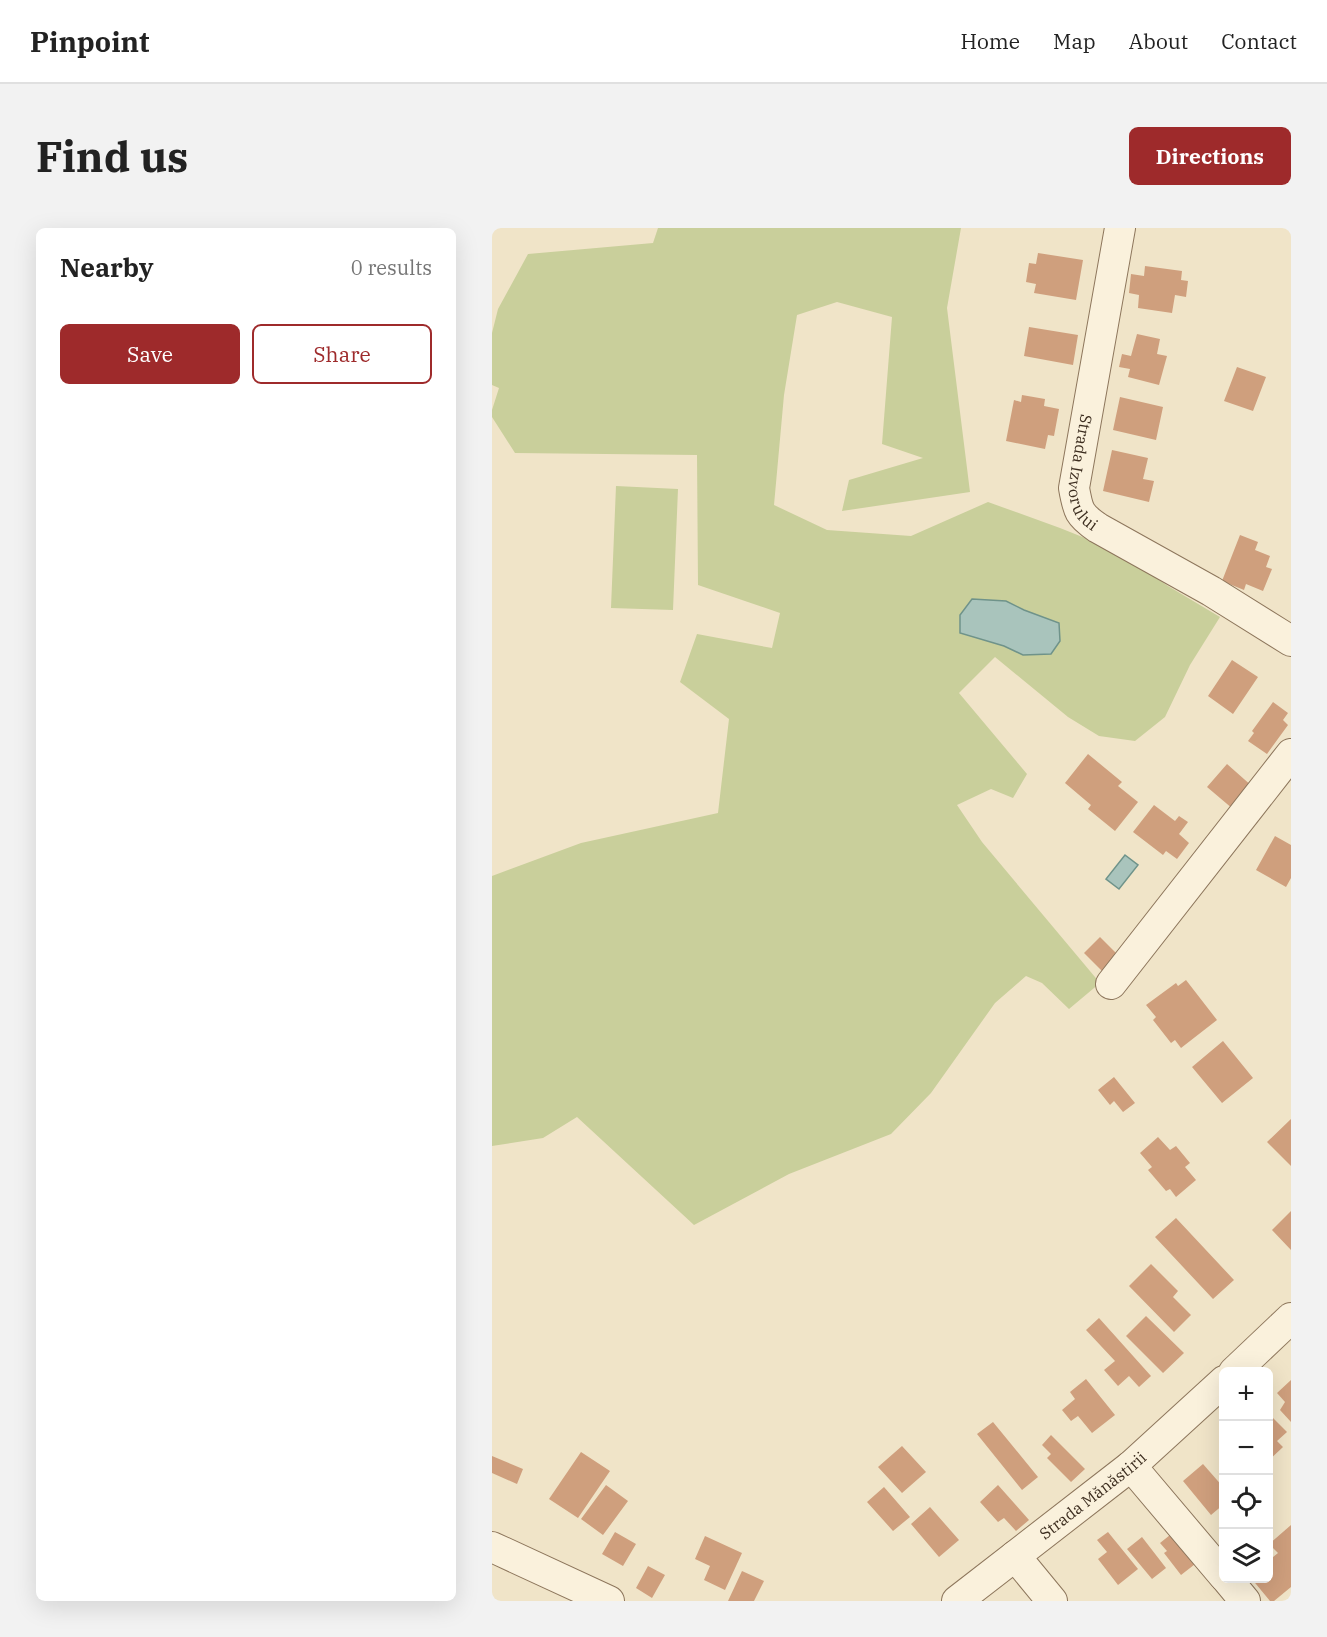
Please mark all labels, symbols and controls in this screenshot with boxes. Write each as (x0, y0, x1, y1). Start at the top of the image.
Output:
text: Pinpoint (30, 23, 150, 60)
text: Home (960, 27, 1020, 55)
text: Map (1053, 27, 1096, 55)
text: About (1129, 27, 1188, 55)
text: Contact (1221, 27, 1297, 55)
button: Directions (1129, 127, 1291, 185)
text: Find us (36, 129, 188, 184)
text: Nearby (60, 250, 154, 284)
text: 0 results (351, 254, 432, 281)
button: Save (60, 324, 240, 384)
button: Share (252, 324, 432, 384)
street label: Strada Izvorului (1064, 413, 1102, 535)
map controls (1219, 1367, 1273, 1583)
button: + (1219, 1367, 1273, 1421)
button: − (1219, 1421, 1273, 1475)
street label: Strada Mănăstirii (1035, 1447, 1150, 1543)
button: locate (1219, 1475, 1273, 1529)
button: layers (1219, 1529, 1273, 1583)

